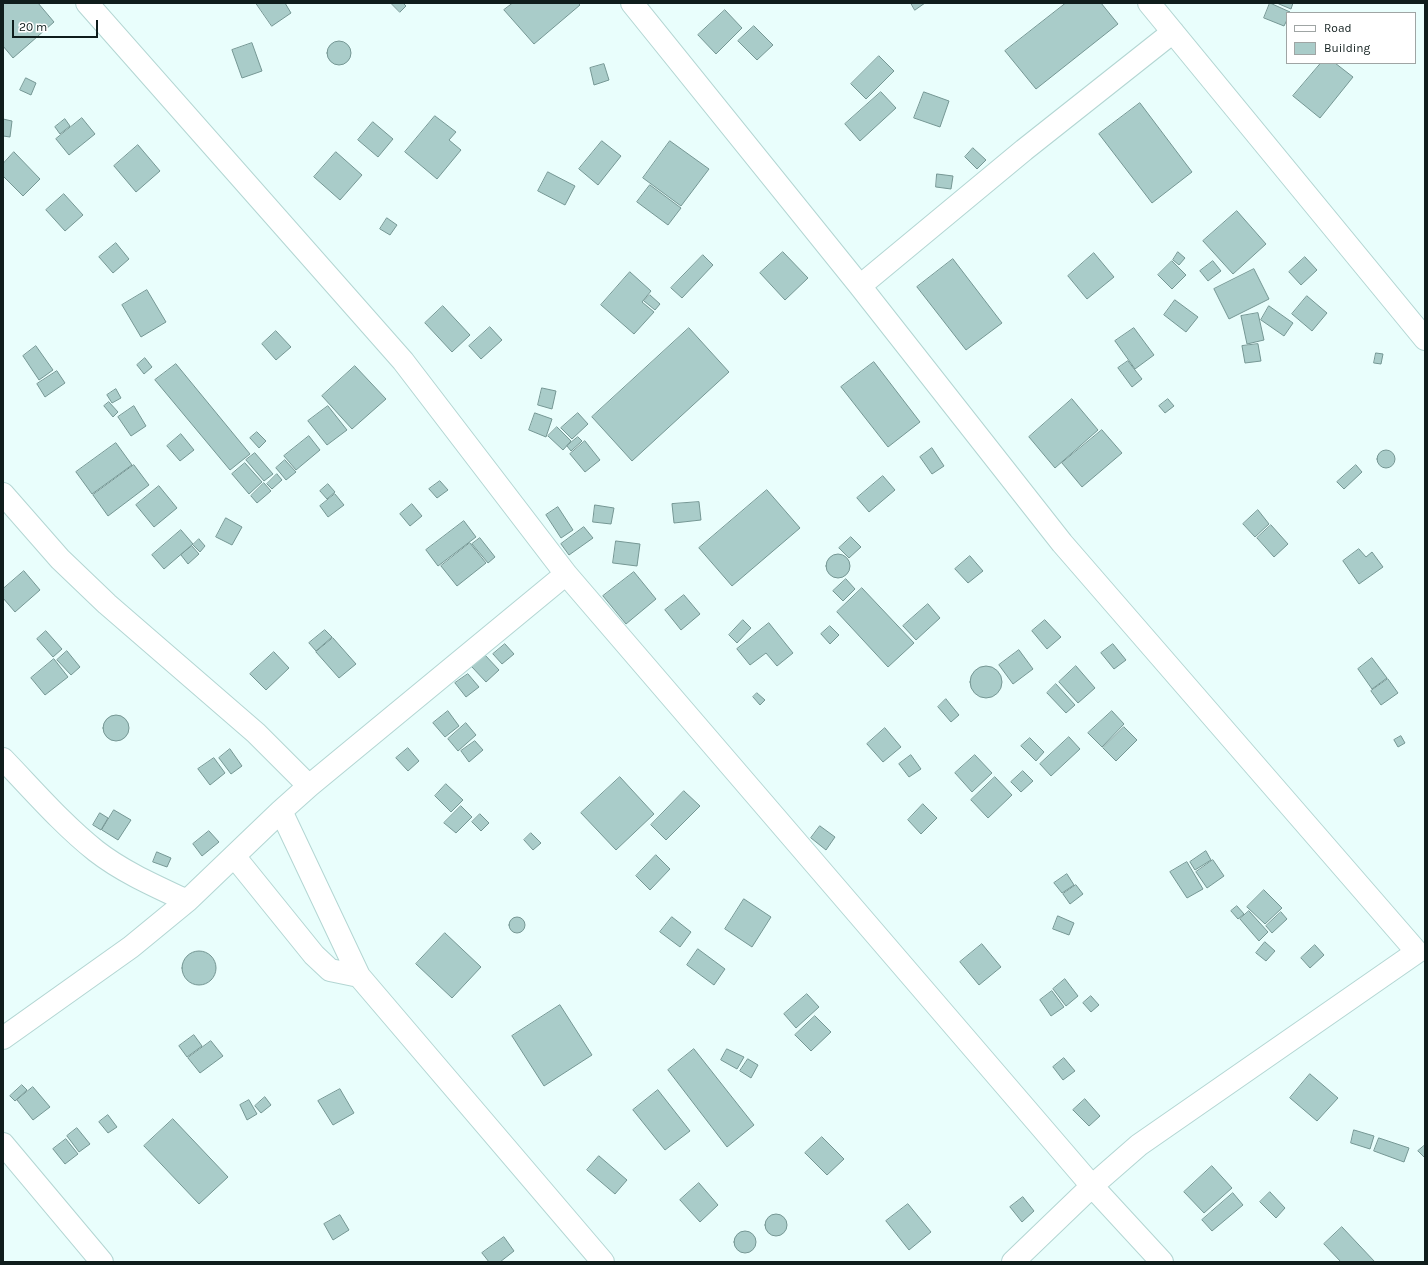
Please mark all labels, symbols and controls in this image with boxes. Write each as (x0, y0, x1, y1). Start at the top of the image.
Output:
scale bar (14, 12, 100, 38)
legend (1286, 12, 1416, 64)
text: 20 m (19, 20, 47, 34)
text: Road (1324, 21, 1352, 35)
text: Building (1324, 41, 1370, 55)

